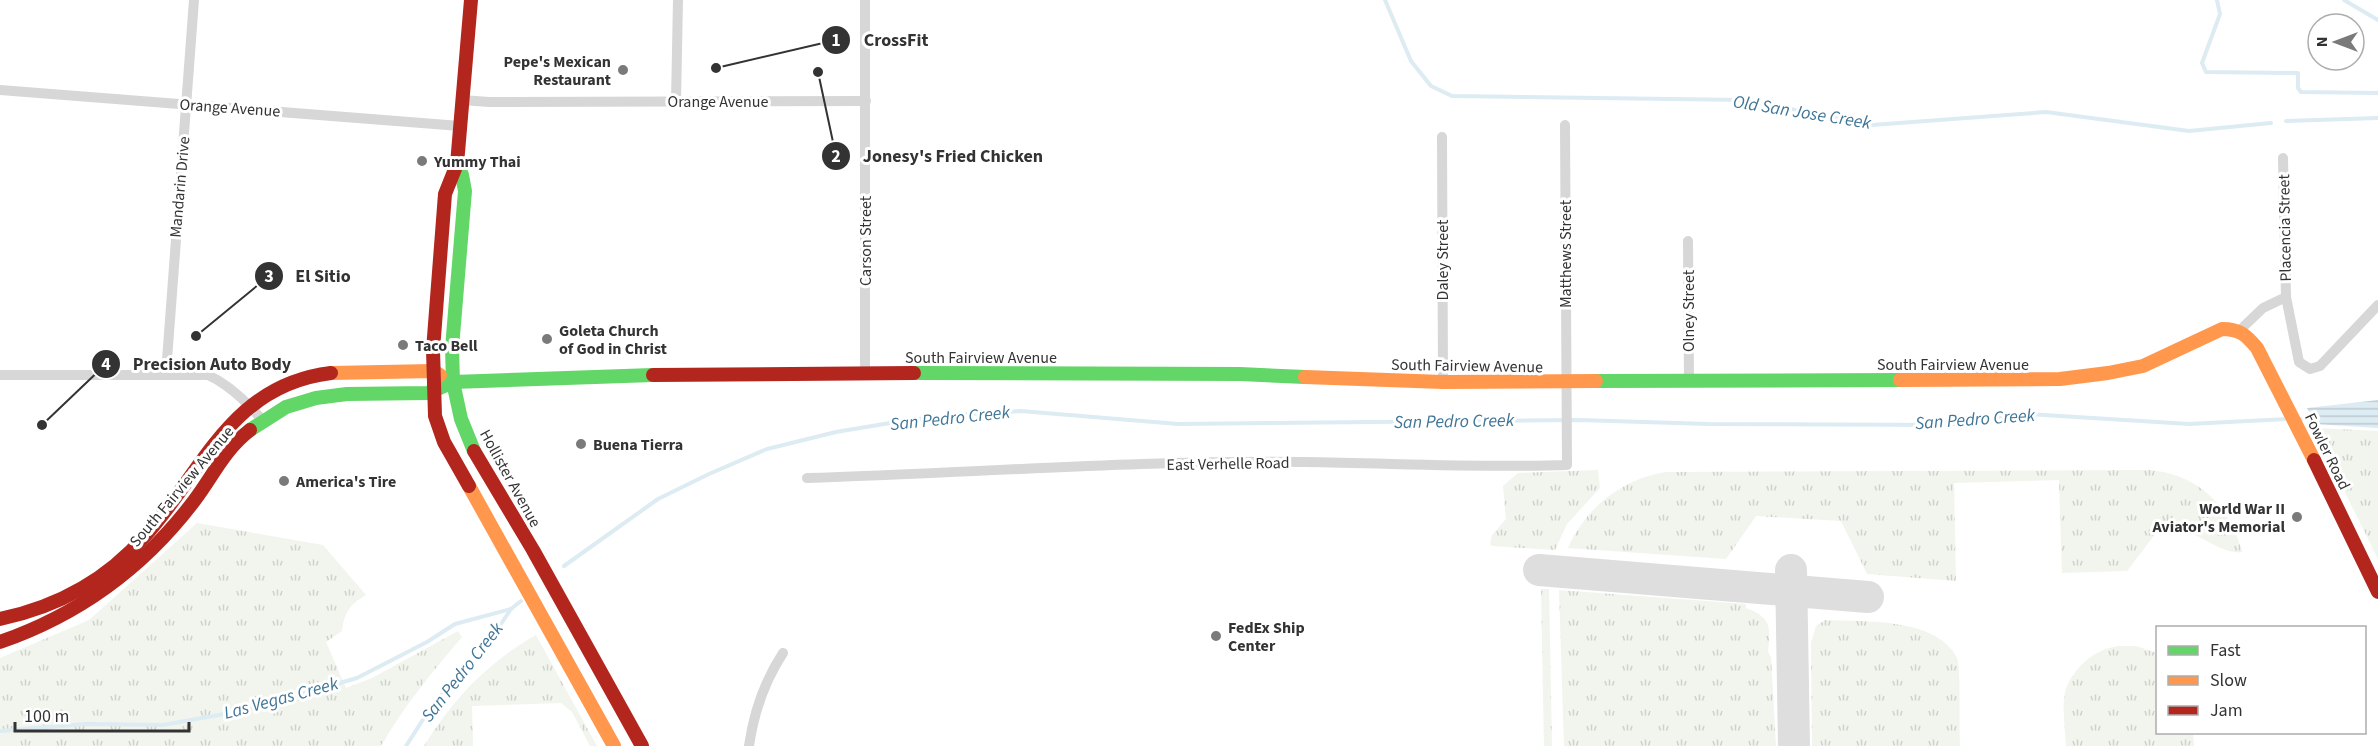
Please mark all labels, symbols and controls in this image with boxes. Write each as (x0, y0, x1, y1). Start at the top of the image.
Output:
north arrow (2306, 12, 2366, 72)
callout: CrossFit (821, 22, 940, 58)
text: 1 (831, 28, 841, 53)
text: CrossFit (864, 28, 928, 53)
text: N (2311, 37, 2333, 47)
place label: Pepe's Mexican Restaurant (504, 51, 611, 91)
marker: Pepe's Mexican Restaurant (616, 63, 630, 77)
water label: Old San Jose Creek (1731, 89, 1873, 136)
street label: Orange Avenue (668, 91, 769, 113)
street label: Orange Avenue (179, 94, 281, 122)
street label: Mandarin Drive (165, 136, 195, 239)
callout: Jonesy's Fried Chicken (821, 138, 1055, 174)
text: 2 (831, 144, 841, 169)
text: Jonesy's Fried Chicken (863, 144, 1043, 169)
place label: Yummy Thai (433, 151, 521, 173)
marker: Yummy Thai (415, 154, 429, 168)
street label: Placencia Street (2273, 173, 2297, 282)
street label: Carson Street (855, 195, 877, 286)
street label: Matthews Street (1555, 199, 1577, 308)
street label: Daley Street (1432, 219, 1454, 300)
callout: El Sitio (254, 258, 363, 294)
text: 3 (264, 264, 274, 289)
text: El Sitio (295, 264, 351, 289)
street label: Olney Street (1678, 269, 1700, 352)
place label: Goleta Church of God in Christ (559, 320, 667, 360)
marker: Goleta Church of God in Christ (540, 332, 554, 346)
place label: Taco Bell (415, 335, 478, 357)
marker: Taco Bell (396, 338, 410, 352)
callout: Precision Auto Body (91, 346, 304, 382)
street label: South Fairview Avenue (905, 347, 1057, 369)
text: 4 (101, 352, 111, 377)
text: Precision Auto Body (133, 352, 292, 377)
street label: South Fairview Avenue (1391, 354, 1543, 378)
street label: South Fairview Avenue (1877, 354, 2029, 376)
water label: San Pedro Creek (889, 400, 1012, 437)
water label: San Pedro Creek (1914, 403, 2036, 436)
water label: San Pedro Creek (1394, 408, 1515, 435)
street label: Fowler Road (2299, 409, 2355, 494)
street label: South Fairview Avenue (124, 421, 239, 552)
street label: Hollister Avenue (474, 426, 546, 531)
place label: Buena Tierra (593, 434, 683, 456)
marker: Buena Tierra (574, 437, 588, 451)
street label: East Verhelle Road (1166, 452, 1290, 476)
place label: America's Tire (295, 471, 396, 493)
marker: America's Tire (277, 474, 291, 488)
place label: World War II Aviator's Memorial (2151, 498, 2285, 538)
marker: World War II Aviator's Memorial (2290, 510, 2304, 524)
water label: San Pedro Creek (416, 617, 510, 727)
place label: FedEx Ship Center (1228, 617, 1305, 657)
legend (2156, 626, 2366, 734)
marker: FedEx Ship Center (1209, 629, 1223, 643)
text: Fast (2210, 638, 2241, 663)
text: Slow (2210, 668, 2247, 693)
water label: Las Vegas Creek (221, 671, 341, 726)
scale bar (15, 695, 189, 733)
text: Jam (2210, 698, 2243, 723)
text: 100 m (24, 704, 69, 729)

